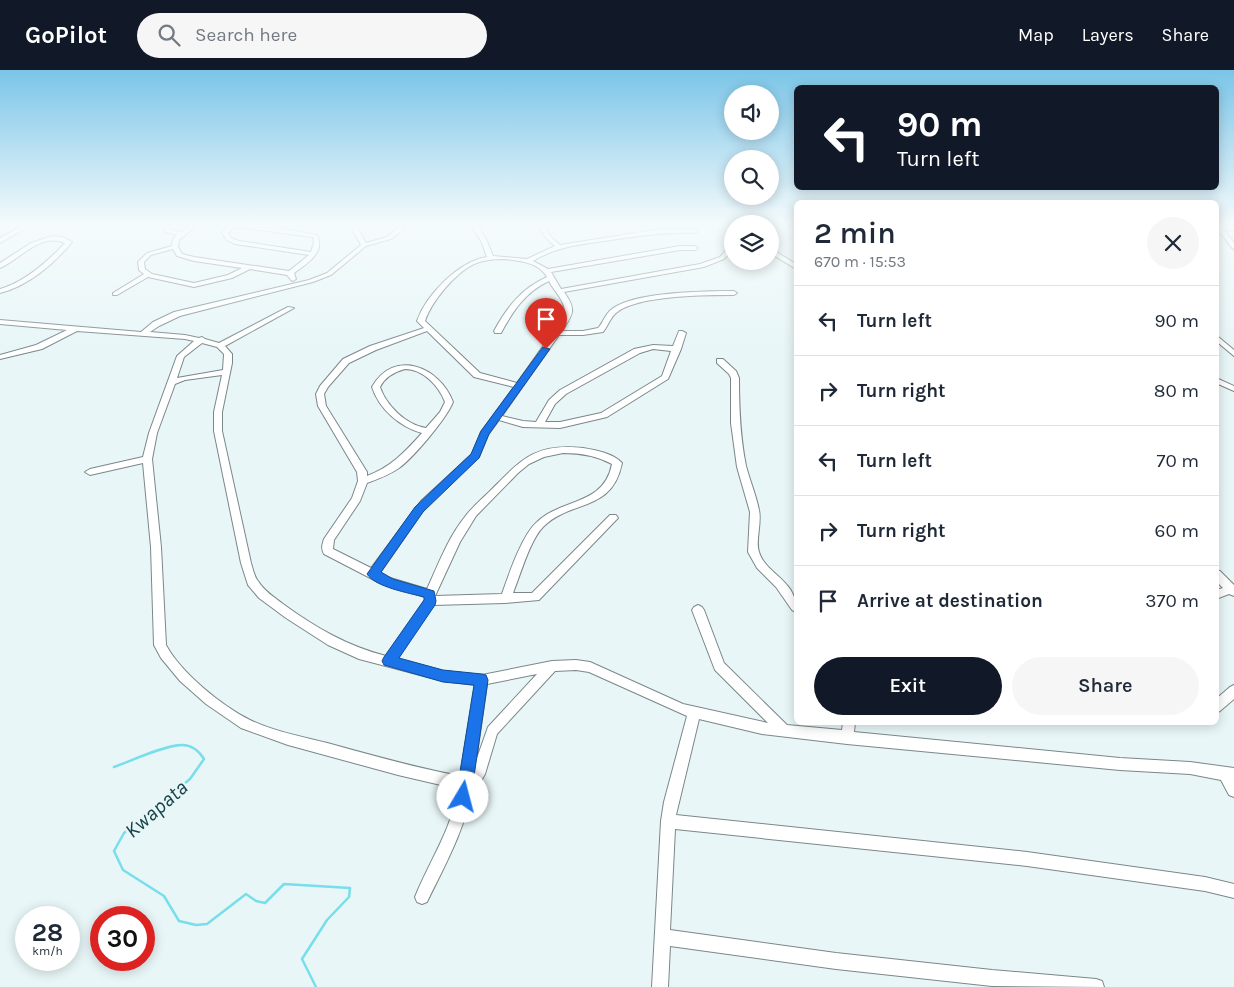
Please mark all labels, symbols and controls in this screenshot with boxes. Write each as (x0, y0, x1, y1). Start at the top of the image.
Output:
search box (137, 13, 487, 58)
text: GoPilot (25, 21, 107, 49)
icon: search (155, 21, 183, 49)
text: Search here (195, 24, 297, 46)
text: Map (1018, 24, 1054, 46)
text: Layers (1082, 24, 1134, 46)
text: Share (1162, 24, 1209, 46)
map controls (724, 85, 779, 270)
button: sound (724, 85, 779, 140)
text: 90 m (897, 104, 983, 145)
icon: left (814, 105, 879, 170)
text: Turn left (897, 146, 980, 172)
button: search (724, 150, 779, 205)
button: layers (724, 215, 779, 270)
text: 2 min (814, 215, 896, 251)
button: close (1147, 217, 1199, 269)
text: 670 m · 15:53 (814, 252, 906, 271)
pin (525, 298, 567, 349)
icon: arrive (532, 305, 560, 333)
icon: left (814, 307, 842, 335)
text: Turn left (857, 310, 932, 332)
text: 90 m (1154, 310, 1199, 332)
icon: right (814, 377, 842, 405)
text: Turn right (857, 380, 946, 402)
text: 80 m (1154, 380, 1199, 402)
icon: left (814, 447, 842, 475)
text: Turn left (857, 450, 932, 472)
text: 70 m (1157, 450, 1199, 472)
icon: right (814, 517, 842, 545)
text: Turn right (857, 520, 946, 542)
text: 60 m (1155, 520, 1199, 542)
icon: arrive (814, 587, 842, 615)
text: Arrive at destination (857, 590, 1043, 612)
text: 370 m (1145, 590, 1199, 612)
button: Exit (814, 657, 1002, 715)
button: Share (1012, 657, 1199, 715)
position arrow (436, 770, 488, 822)
water label: Kwapata (120, 775, 192, 843)
speed limit sign: 30 (90, 906, 155, 971)
text: 28 (32, 918, 63, 947)
text: km/h (32, 944, 63, 958)

